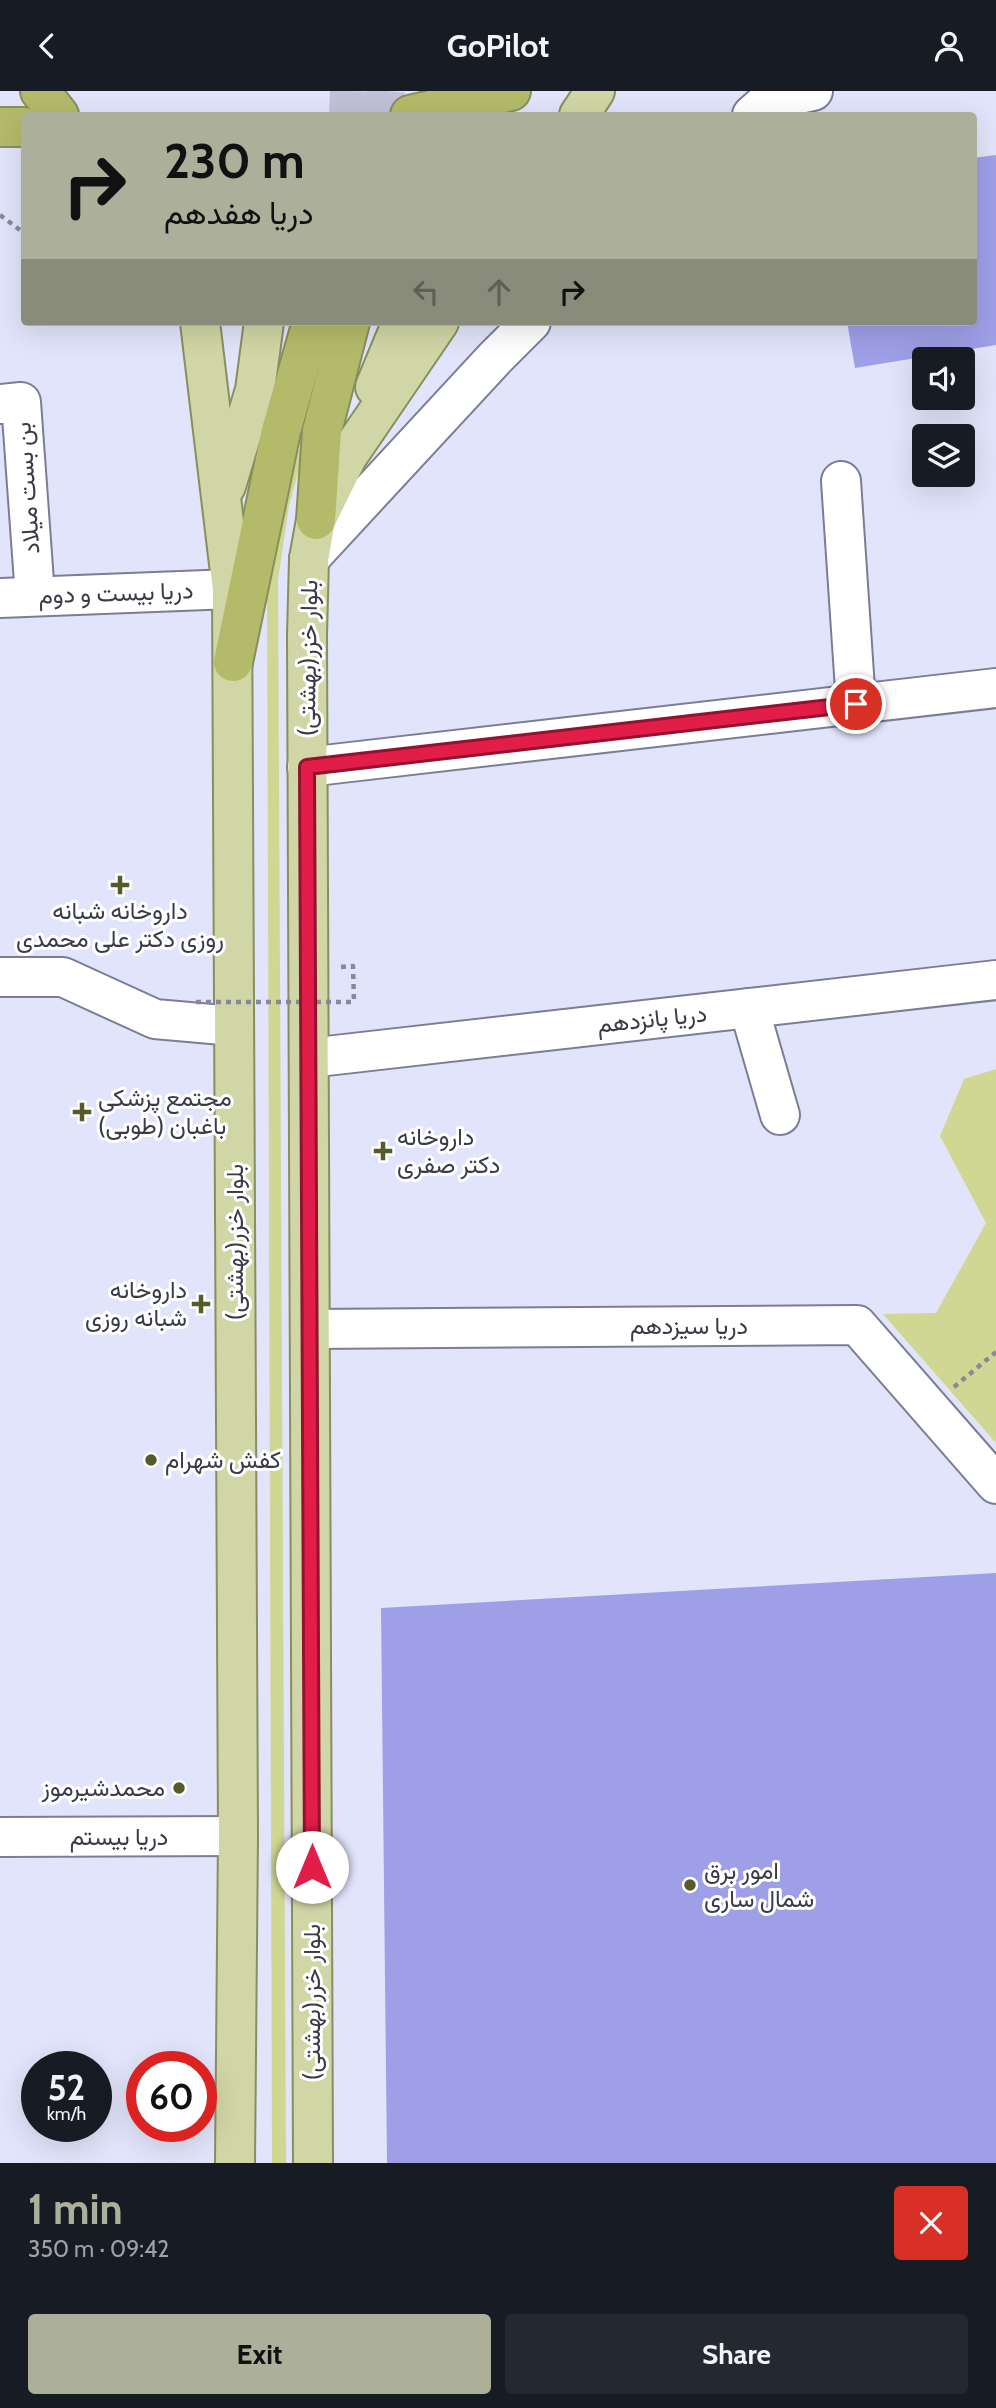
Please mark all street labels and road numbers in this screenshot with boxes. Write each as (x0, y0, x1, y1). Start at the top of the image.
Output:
street label: بن بست میلاد (7, 421, 46, 555)
street label: دریا بیست و دوم (38, 575, 194, 612)
street label: بلوار خزر(بهشتی) (292, 580, 324, 736)
street label: دریا پانزدهم (596, 998, 708, 1041)
street label: بلوار خزر(بهشتی) (220, 1164, 250, 1320)
street label: دریا سیزدهم (630, 1311, 748, 1342)
street label: دریا بیستم (70, 1822, 168, 1853)
street label: بلوار خزر(بهشتی) (297, 1924, 327, 2080)

